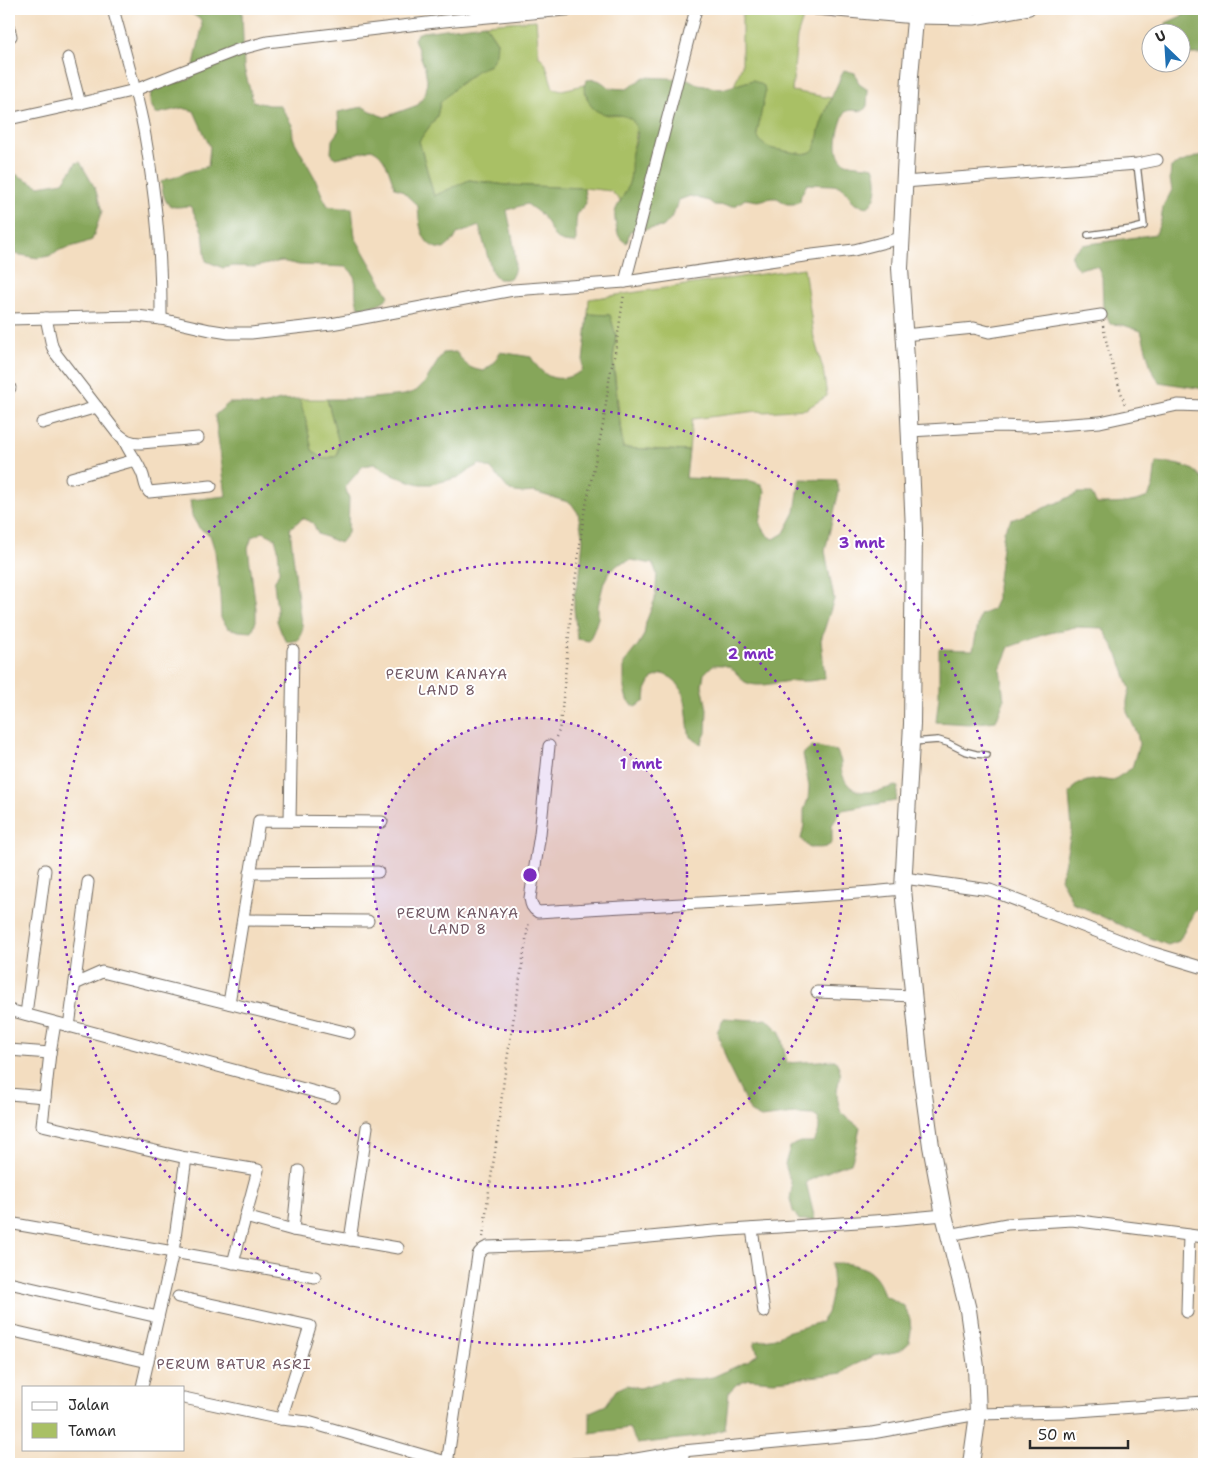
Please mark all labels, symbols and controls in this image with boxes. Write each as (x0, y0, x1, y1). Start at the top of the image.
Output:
north arrow (1140, 22, 1190, 72)
text: U (1152, 26, 1169, 46)
text: 3 mnt (839, 533, 885, 553)
text: 2 mnt (728, 644, 774, 664)
district label: PERUM KANAYA LAND 8 (386, 665, 508, 699)
text: 1 mnt (620, 754, 662, 774)
centre of rings (521, 866, 539, 884)
district label: PERUM KANAYA LAND 8 (397, 904, 519, 938)
district label: PERUM BATUR ASRI (156, 1355, 312, 1373)
legend (22, 1386, 185, 1450)
text: Jalan (68, 1395, 109, 1415)
scale bar (1030, 1418, 1128, 1450)
text: Taman (68, 1421, 116, 1441)
text: 50 m (1038, 1425, 1076, 1445)

